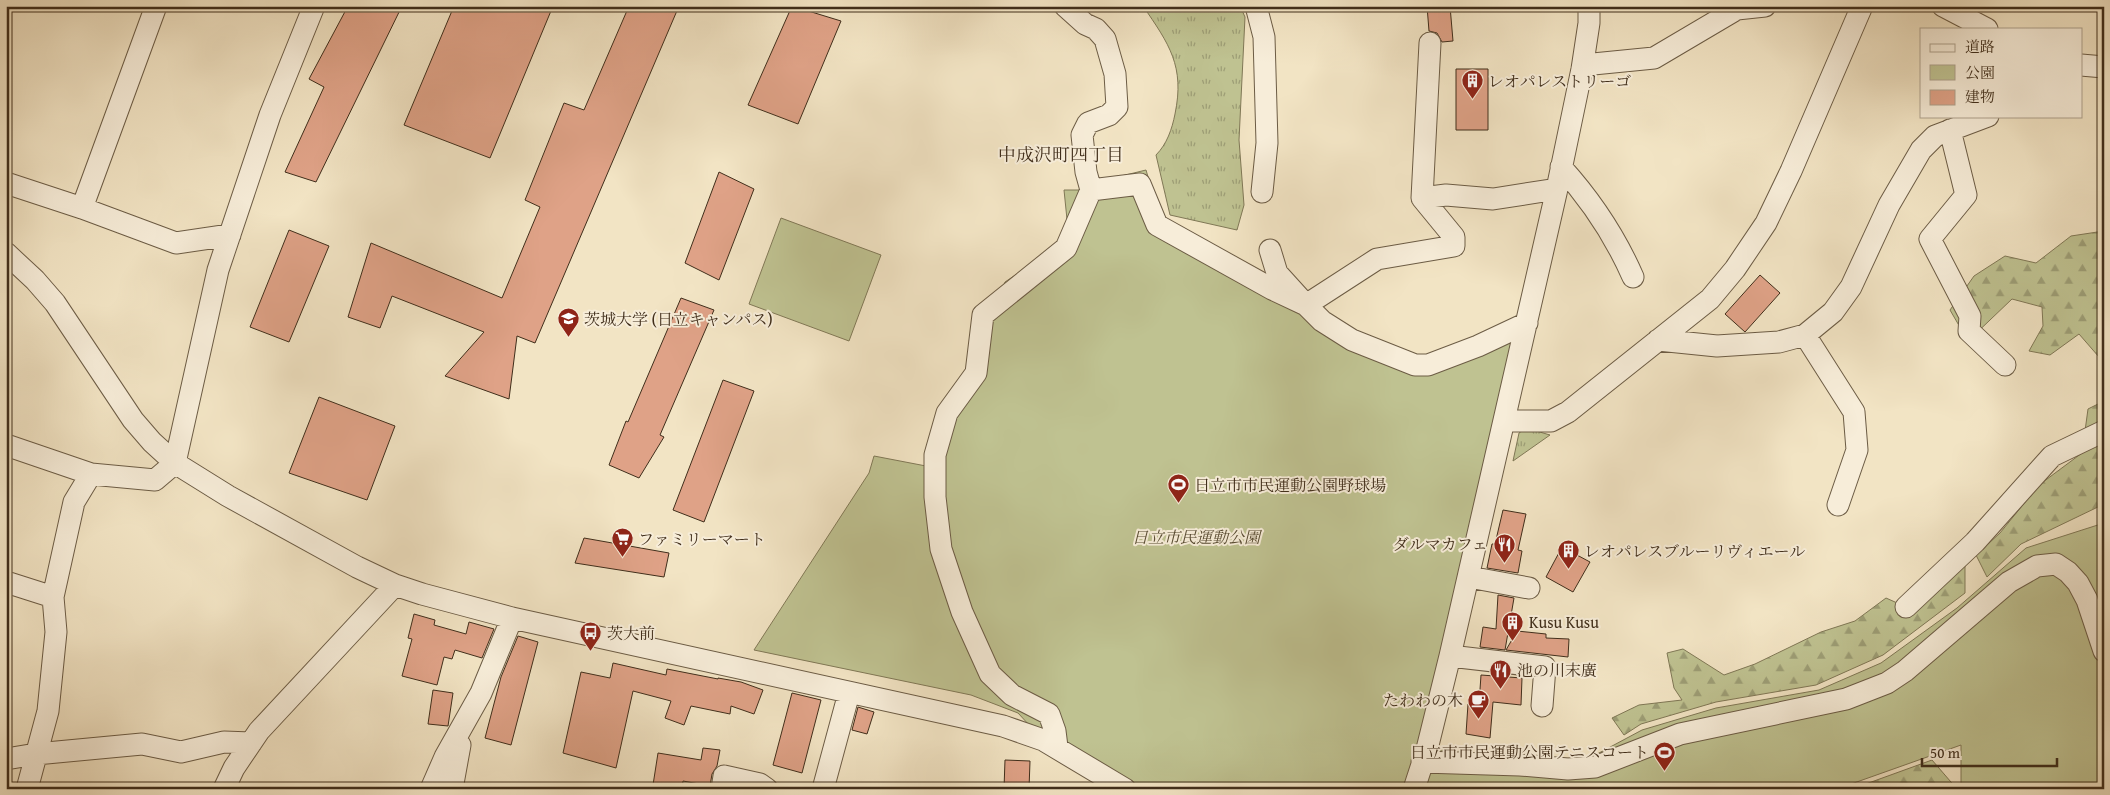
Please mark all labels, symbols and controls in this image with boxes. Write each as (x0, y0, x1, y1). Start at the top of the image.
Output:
legend (1920, 28, 2082, 118)
text: 道路 (1965, 36, 1995, 57)
text: 公園 (1965, 62, 1995, 83)
building icon: レオパレストリーゴ (1460, 69, 1484, 100)
place label: レオパレストリーゴ (1488, 69, 1631, 93)
text: 建物 (1965, 86, 1995, 107)
district label: 中成沢町四丁目 (998, 141, 1124, 168)
school or university icon: 茨城大学 (日立キャンパス) (556, 307, 580, 338)
place label: 茨城大学 (日立キャンパス) (584, 307, 773, 331)
sports icon: 日立市市民運動公園野球場 (1166, 473, 1190, 504)
place label: 日立市市民運動公園野球場 (1194, 473, 1386, 497)
park label: 日立市民運動公園 (1132, 525, 1263, 549)
supermarket icon: ファミリーマート (610, 527, 634, 558)
place label: ファミリーマート (638, 527, 766, 551)
place label: ダルマカフェ (1393, 532, 1488, 556)
restaurant icon: ダルマカフェ (1492, 532, 1516, 563)
building icon: レオパレスブルーリヴィエール (1556, 539, 1580, 570)
place label: レオパレスブルーリヴィエール (1584, 539, 1805, 563)
building icon: Kusu Kusu (1501, 610, 1525, 641)
place label: Kusu Kusu (1529, 610, 1599, 634)
bus stop icon: 茨大前 (579, 621, 603, 652)
place label: 茨大前 (607, 621, 655, 645)
restaurant icon: 池の川末廣 (1489, 658, 1513, 689)
place label: 池の川末廣 (1517, 658, 1597, 682)
place label: たわわの木 (1383, 688, 1463, 712)
cafe icon: たわわの木 (1467, 688, 1491, 719)
scale bar (1922, 735, 2058, 767)
place label: 日立市市民運動公園テニスコート (1410, 740, 1649, 764)
sports icon: 日立市市民運動公園テニスコート (1653, 740, 1677, 771)
text: 50 m (1930, 742, 1961, 763)

